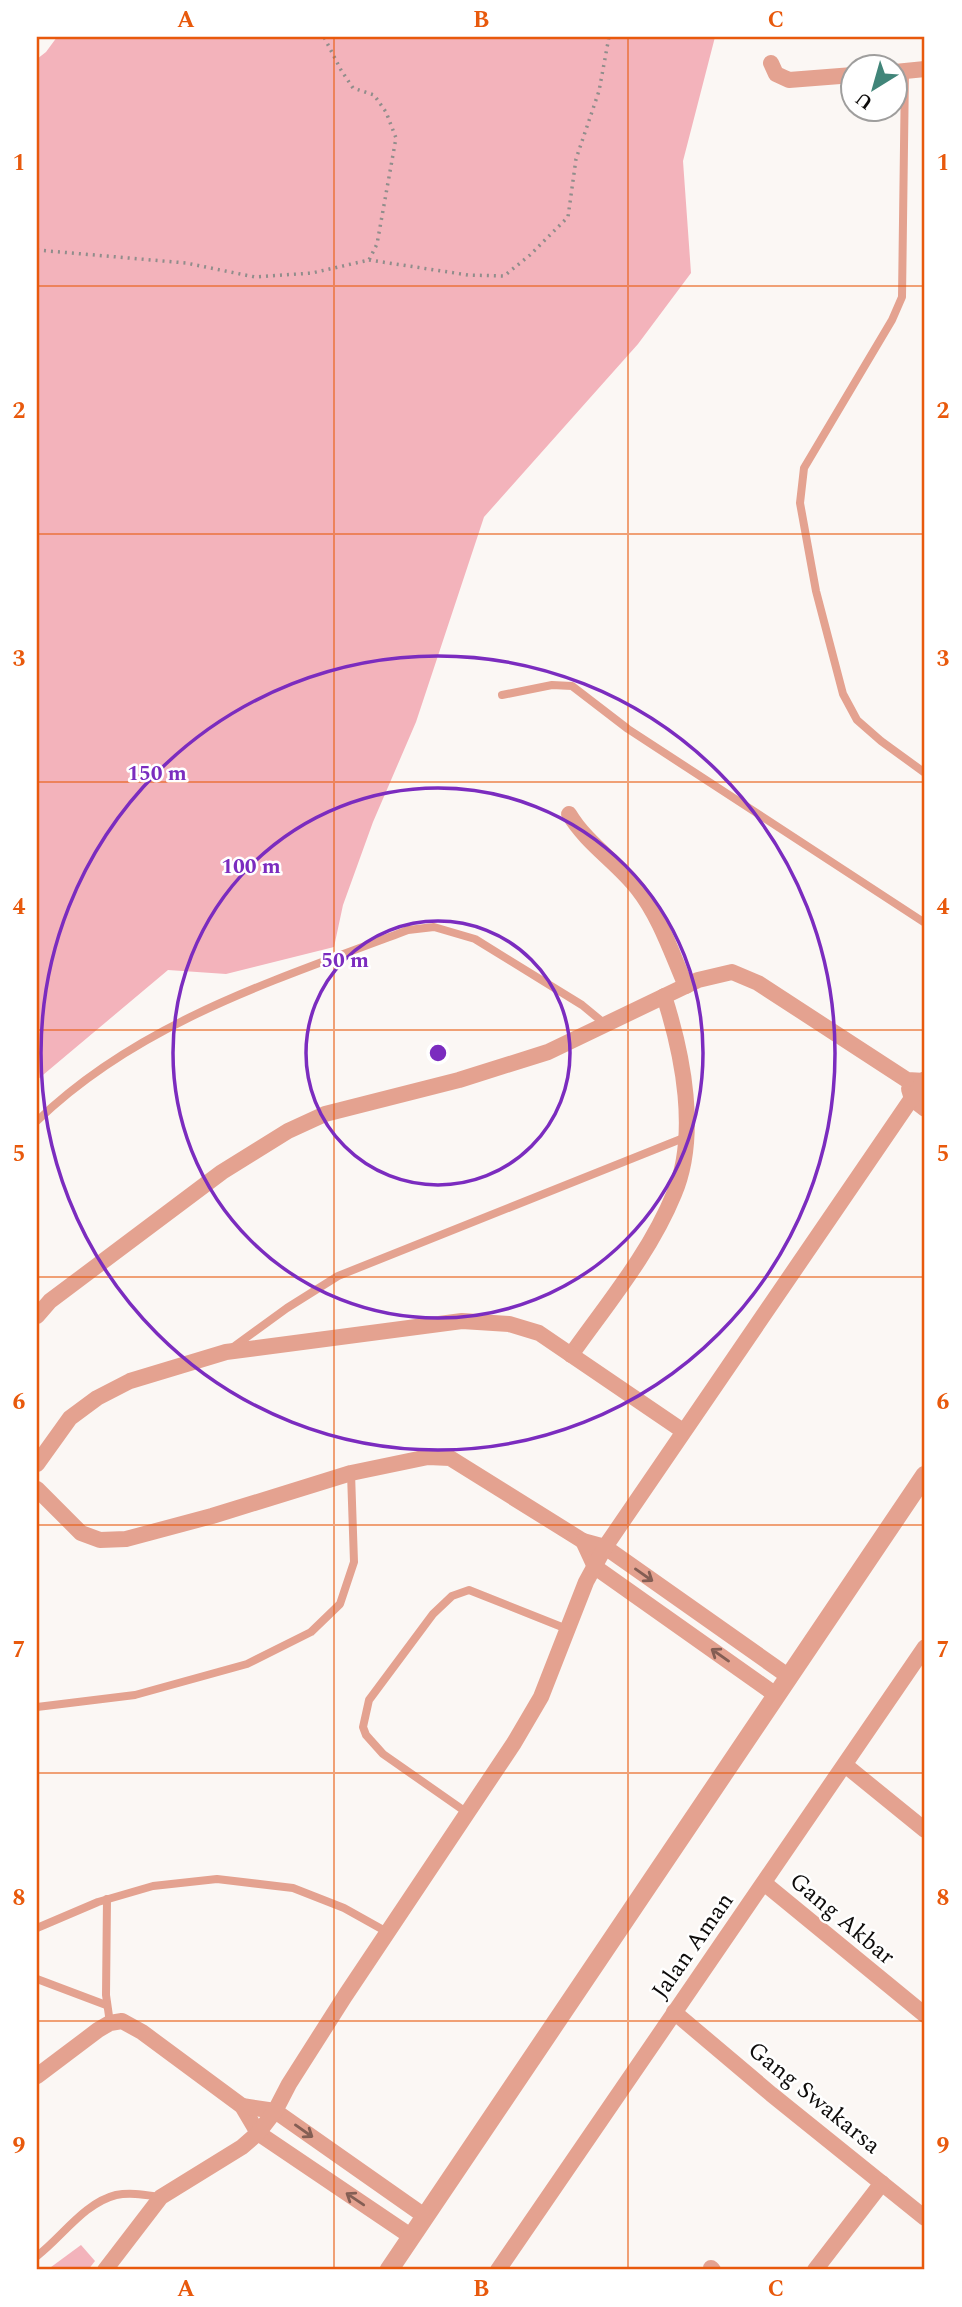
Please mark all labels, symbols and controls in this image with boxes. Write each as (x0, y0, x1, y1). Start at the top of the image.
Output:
text: A (177, 3, 195, 38)
text: B (473, 3, 489, 38)
text: C (768, 3, 784, 38)
north arrow (839, 52, 909, 122)
text: U (850, 84, 880, 117)
text: 1 (13, 146, 25, 181)
text: 1 (937, 146, 949, 181)
text: 2 (13, 394, 26, 429)
text: 2 (937, 394, 950, 429)
text: 3 (13, 642, 26, 677)
text: 3 (937, 642, 950, 677)
text: 150 m (127, 758, 187, 790)
text: 100 m (221, 851, 281, 883)
text: 4 (13, 890, 26, 925)
text: 4 (937, 890, 950, 925)
text: 50 m (321, 945, 369, 977)
centre of rings (426, 1041, 450, 1065)
text: 5 (13, 1137, 25, 1172)
text: 5 (937, 1137, 949, 1172)
text: 6 (13, 1385, 26, 1420)
text: 6 (937, 1385, 950, 1420)
one-way arrow (634, 1568, 653, 1582)
text: 7 (13, 1633, 25, 1668)
text: 7 (937, 1633, 949, 1668)
one-way arrow (711, 1648, 730, 1662)
street label: Gang Akbar (781, 1864, 903, 1974)
text: 8 (13, 1881, 25, 1916)
text: 8 (937, 1881, 949, 1916)
street label: Jalan Aman (643, 1885, 743, 2007)
street label: Gang Swakarsa (740, 2033, 889, 2163)
one-way arrow (294, 2124, 313, 2138)
text: 9 (13, 2129, 26, 2164)
text: 9 (937, 2129, 950, 2164)
one-way arrow (346, 2192, 365, 2206)
text: A (177, 2272, 195, 2307)
text: B (473, 2272, 489, 2307)
text: C (768, 2272, 784, 2307)

